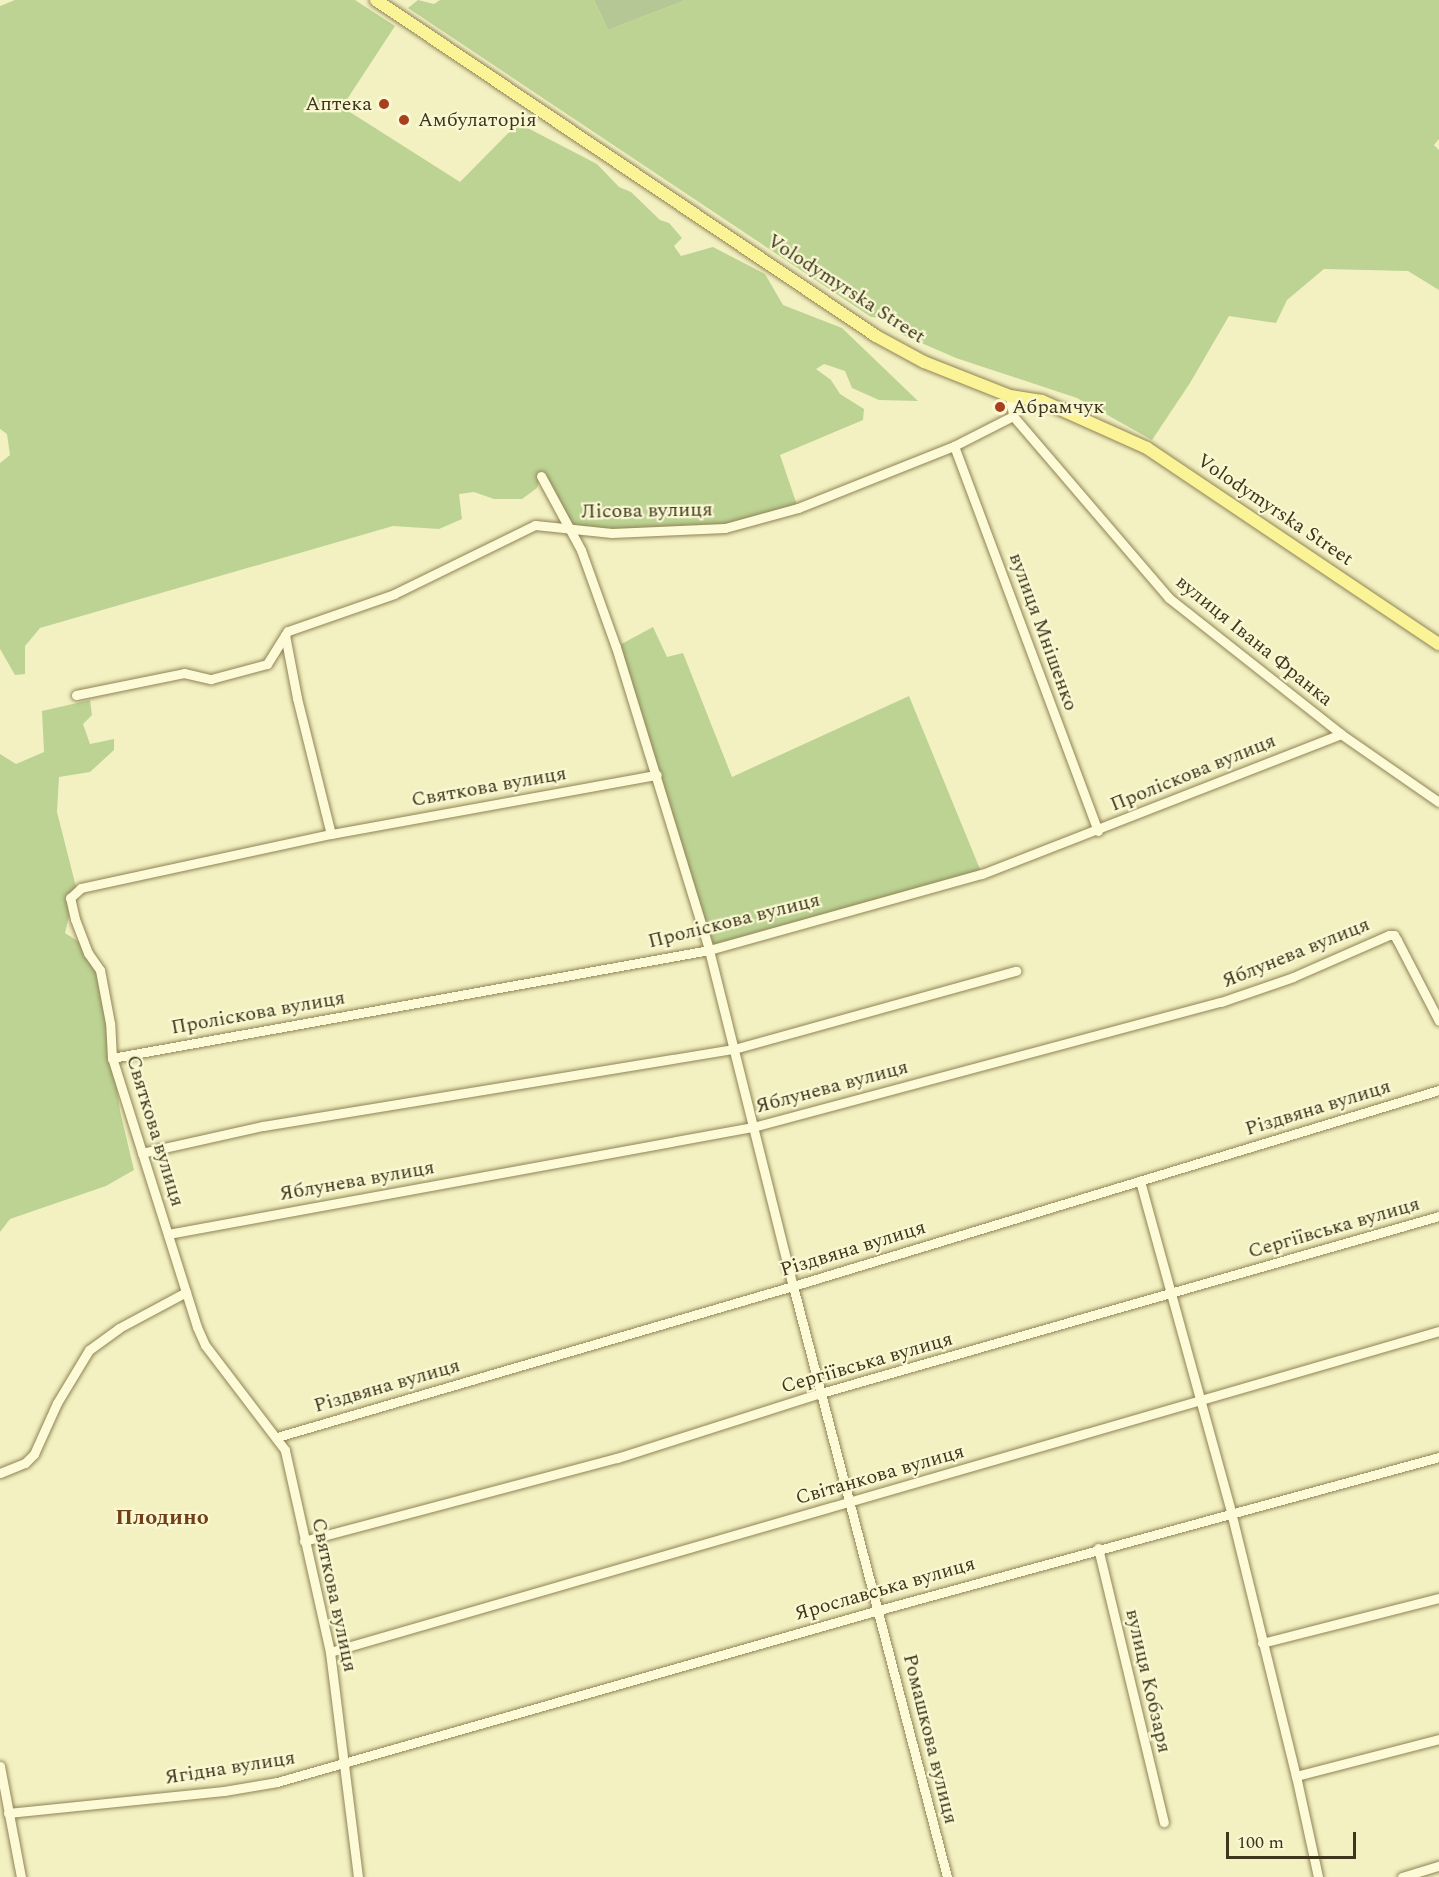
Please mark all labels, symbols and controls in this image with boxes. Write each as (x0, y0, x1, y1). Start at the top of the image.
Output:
place label: Аптека (305, 92, 372, 116)
marker: Аптека (377, 97, 391, 111)
place label: Амбулаторія (418, 108, 537, 132)
marker: Амбулаторія (395, 111, 413, 129)
street label: Volodymyrska Street (763, 229, 929, 349)
place label: Абрамчук (1012, 395, 1104, 419)
marker: Абрамчук (993, 400, 1007, 414)
street label: Volodymyrska Street (1192, 449, 1358, 571)
street label: Лісова вулиця (581, 498, 713, 524)
street label: вулиця Мнішенко (1003, 550, 1083, 714)
street label: вулиця Івана Франка (1171, 570, 1337, 712)
street label: Проліскова вулиця (1107, 729, 1279, 817)
street label: Святкова вулиця (410, 762, 568, 812)
street label: Проліскова вулиця (646, 888, 822, 954)
street label: Яблунева вулиця (1219, 912, 1373, 994)
street label: Проліскова вулиця (169, 986, 347, 1040)
street label: Святкова вулиця (121, 1052, 189, 1210)
street label: Яблунева вулиця (753, 1055, 911, 1119)
street label: Різдвяна вулиця (1242, 1074, 1394, 1142)
street label: Яблунева вулиця (278, 1156, 436, 1206)
street label: Сергіївська вулиця (1245, 1192, 1423, 1264)
street label: Різдвяна вулиця (777, 1215, 929, 1283)
street label: Сергіївська вулиця (778, 1327, 956, 1399)
street label: Різдвяна вулиця (311, 1354, 463, 1418)
street label: Світанкова вулиця (793, 1439, 967, 1511)
district label: Плодино (115, 1505, 209, 1531)
street label: Святкова вулиця (306, 1516, 362, 1674)
street label: Ярославська вулиця (792, 1552, 978, 1626)
street label: вулиця Кобзаря (1120, 1607, 1176, 1755)
street label: Ромашкова вулиця (897, 1651, 963, 1827)
street label: Ягідна вулиця (163, 1746, 297, 1790)
scale bar (1229, 1820, 1360, 1858)
text: 100 m (1237, 1829, 1284, 1856)

